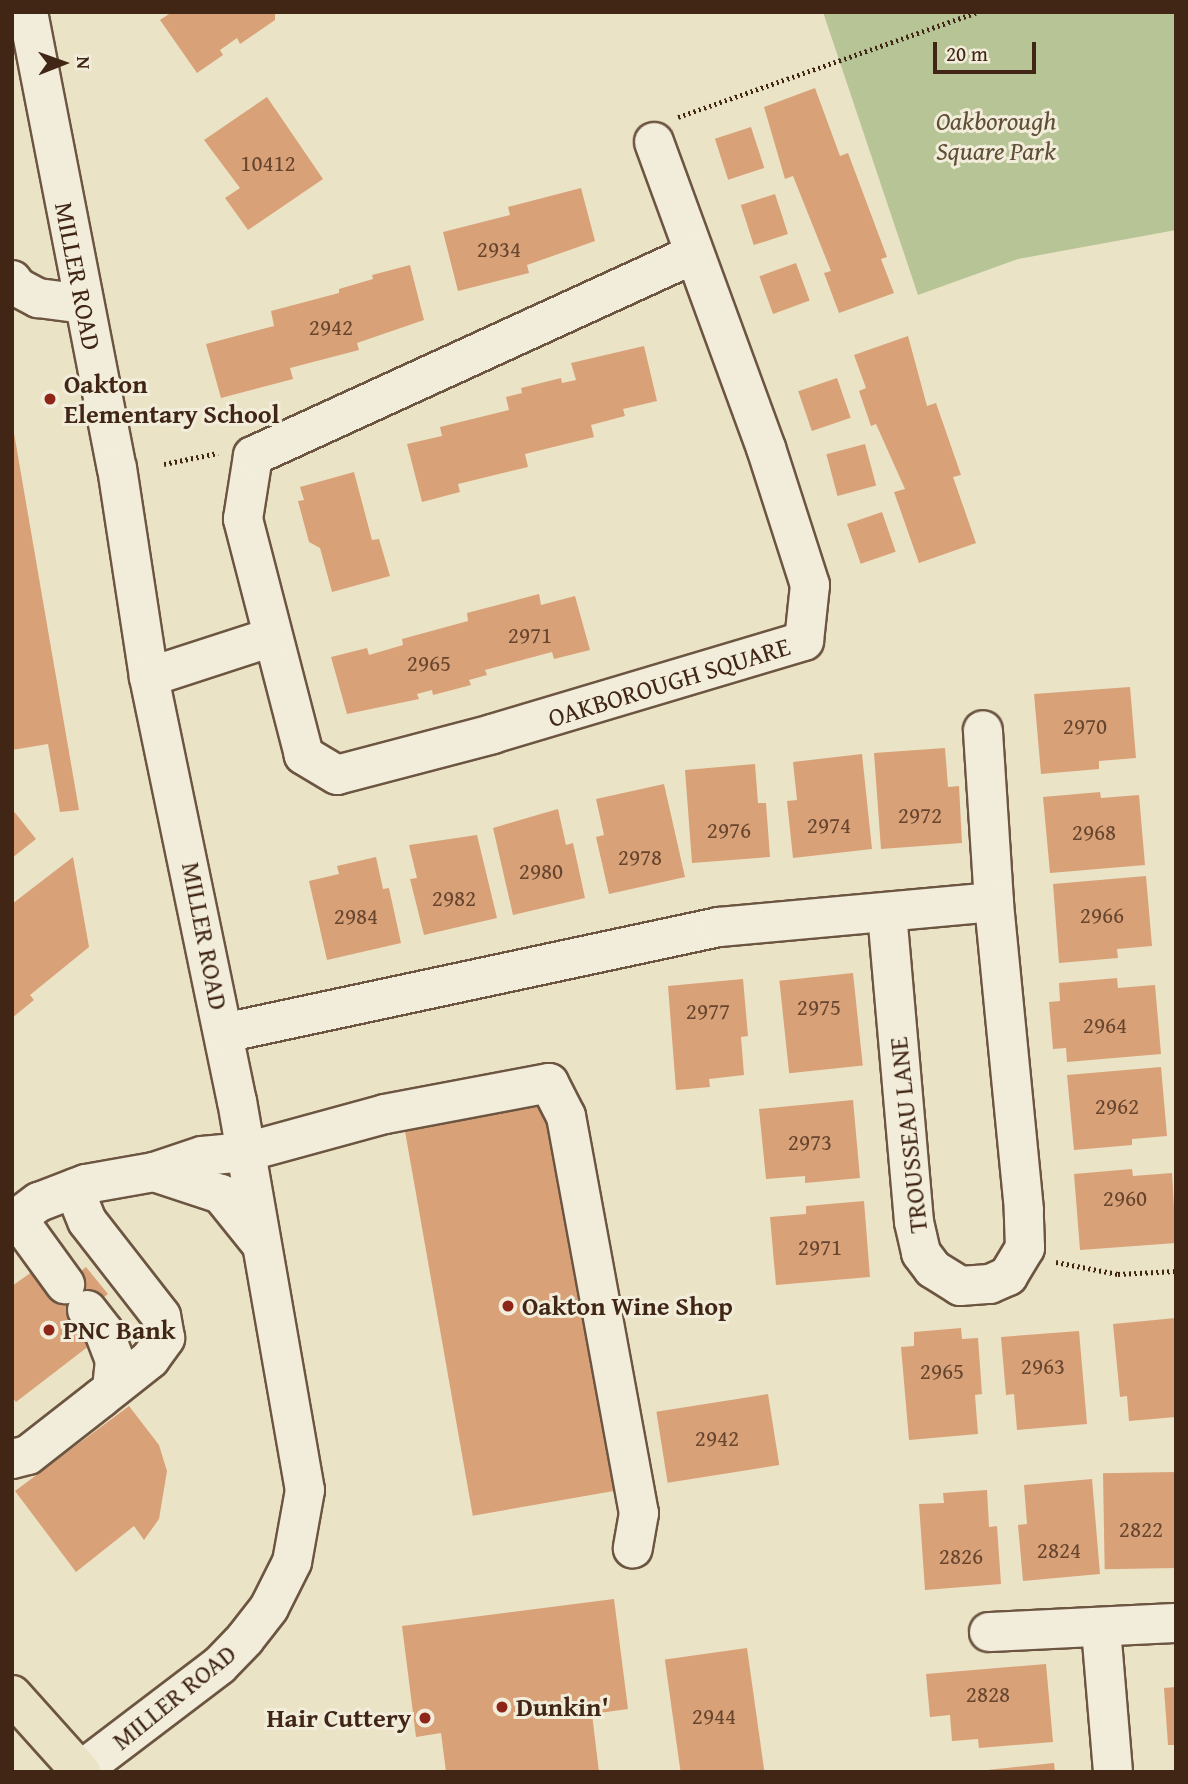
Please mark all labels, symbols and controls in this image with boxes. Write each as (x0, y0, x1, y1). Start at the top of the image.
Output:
north arrow (28, 28, 98, 98)
scale bar (936, 28, 1039, 72)
text: 20 m (946, 38, 988, 69)
text: N (70, 56, 98, 69)
park label: Oakborough Square Park (936, 105, 1056, 166)
house number: 10412 (240, 149, 296, 177)
street label: MILLER ROAD (48, 199, 108, 353)
house number: 2934 (477, 235, 521, 263)
house number: 2942 (309, 313, 353, 341)
place label: Oakton Elementary School (64, 368, 280, 430)
marker: Oakton Elementary School (42, 391, 58, 407)
house number: 2971 (508, 621, 552, 649)
street label: OAKBOROUGH SQUARE (544, 630, 794, 734)
house number: 2965 (407, 649, 451, 677)
house number: 2970 (1063, 712, 1107, 740)
house number: 2972 (898, 801, 942, 829)
house number: 2974 (807, 811, 851, 839)
house number: 2976 (707, 816, 751, 844)
house number: 2968 (1072, 818, 1116, 846)
house number: 2978 (618, 843, 662, 871)
house number: 2980 (519, 857, 563, 885)
street label: MILLER ROAD (175, 859, 235, 1013)
house number: 2982 (432, 884, 476, 912)
house number: 2966 (1080, 901, 1124, 929)
house number: 2984 (334, 902, 378, 930)
house number: 2975 (797, 993, 841, 1021)
house number: 2977 (686, 997, 730, 1025)
house number: 2964 (1083, 1011, 1127, 1039)
street label: TROUSSEAU LANE (882, 1035, 934, 1235)
house number: 2962 (1095, 1092, 1139, 1120)
house number: 2973 (788, 1128, 832, 1156)
house number: 2960 (1103, 1184, 1147, 1212)
house number: 2971 (798, 1233, 842, 1261)
place label: Oakton Wine Shop (522, 1290, 733, 1322)
marker: Oakton Wine Shop (500, 1298, 516, 1314)
place label: PNC Bank (63, 1314, 175, 1346)
marker: PNC Bank (41, 1322, 57, 1338)
house number: 2963 (1021, 1352, 1065, 1380)
house number: 2965 (920, 1357, 964, 1385)
house number: 2942 (695, 1424, 739, 1452)
house number: 2822 (1119, 1515, 1163, 1543)
house number: 2824 (1037, 1536, 1081, 1564)
house number: 2826 (939, 1542, 983, 1570)
street label: MILLER ROAD (106, 1638, 242, 1756)
house number: 2828 (966, 1680, 1010, 1708)
place label: Dunkin' (516, 1691, 609, 1723)
marker: Dunkin' (494, 1699, 510, 1715)
place label: Hair Cuttery (267, 1702, 411, 1734)
house number: 2944 (692, 1702, 736, 1730)
marker: Hair Cuttery (417, 1710, 433, 1726)

